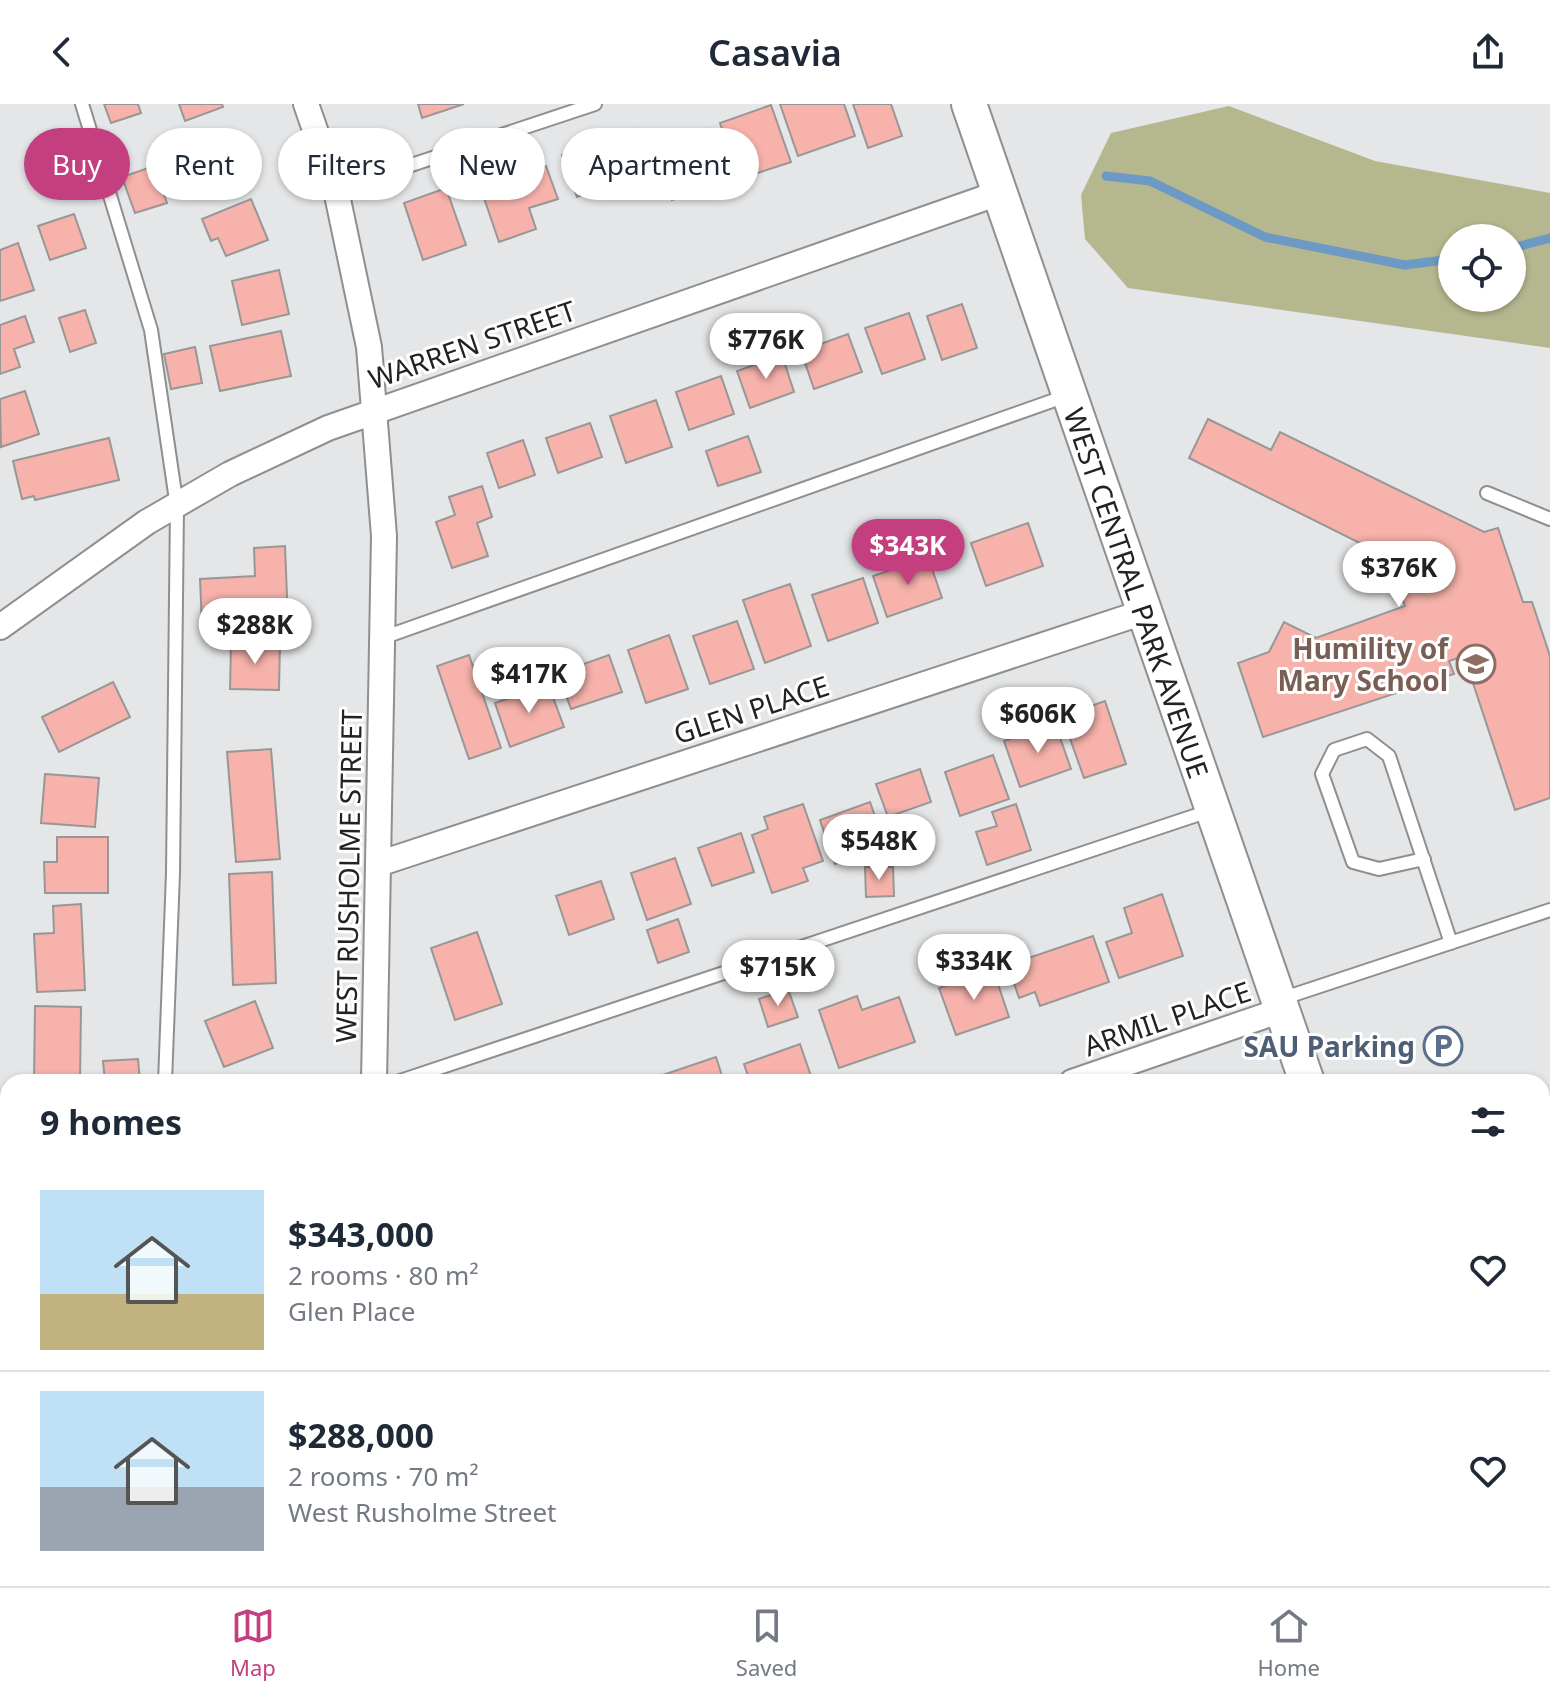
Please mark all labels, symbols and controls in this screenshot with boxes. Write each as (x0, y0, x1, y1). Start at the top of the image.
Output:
text: Casavia (708, 28, 842, 77)
icon: back (40, 30, 84, 74)
icon: share (1466, 30, 1510, 74)
chip: Buy (24, 128, 130, 200)
chip: Rent (146, 128, 262, 200)
chip: Filters (278, 128, 414, 200)
chip: New (430, 128, 545, 200)
chip: Apartment (561, 128, 759, 200)
map controls (1438, 224, 1526, 312)
button: locate (1438, 224, 1526, 312)
street label: WARREN STREET (363, 291, 581, 397)
pin: $776K (710, 313, 822, 381)
text: $776K (728, 321, 804, 357)
street label: WEST CENTRAL PARK AVENUE (1056, 403, 1218, 783)
pin: $343K (852, 519, 964, 587)
text: $343K (870, 527, 946, 563)
pin: $376K (1343, 541, 1455, 609)
text: $376K (1361, 549, 1437, 585)
pin: $288K (199, 598, 311, 666)
text: $288K (217, 606, 293, 642)
place label: Humility of Mary School (1278, 629, 1450, 699)
school or university icon: Humility of Mary School (1455, 643, 1497, 685)
pin: $417K (473, 647, 585, 715)
text: $417K (491, 655, 567, 691)
street label: GLEN PLACE (668, 666, 834, 752)
pin: $606K (982, 687, 1094, 755)
text: $606K (1000, 695, 1076, 731)
street label: WEST RUSHOLME STREET (326, 708, 370, 1043)
pin: $548K (823, 814, 935, 882)
text: $548K (841, 822, 917, 858)
pin: $334K (918, 934, 1030, 1002)
pin: $715K (722, 940, 834, 1008)
text: $334K (936, 942, 1012, 978)
text: $715K (740, 948, 816, 984)
street label: ARMIL PLACE (1078, 972, 1256, 1064)
parking icon: SAU Parking (1422, 1025, 1464, 1067)
place label: SAU Parking (1243, 1027, 1415, 1065)
text: 9 homes (40, 1099, 182, 1145)
icon: filters (1466, 1100, 1510, 1144)
text: $343,000 (288, 1211, 434, 1257)
icon: home (104, 1222, 200, 1318)
icon: heart (1466, 1248, 1510, 1292)
text: 2 rooms · 80 m² (288, 1257, 478, 1293)
text: Glen Place (288, 1293, 415, 1329)
text: $288,000 (288, 1412, 434, 1458)
icon: home (104, 1423, 200, 1519)
icon: heart (1466, 1449, 1510, 1493)
text: 2 rooms · 70 m² (288, 1458, 478, 1494)
text: West Rusholme Street (288, 1494, 556, 1530)
tab: Map (230, 1604, 276, 1682)
tab: Saved (736, 1604, 797, 1682)
tab: Home (1257, 1604, 1320, 1682)

